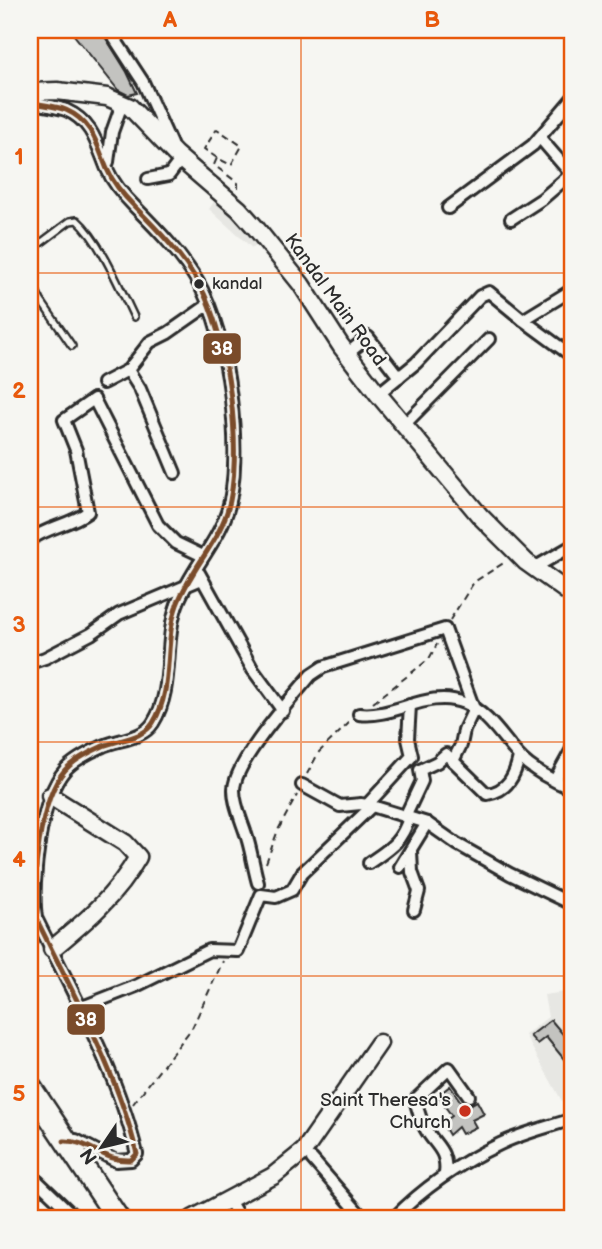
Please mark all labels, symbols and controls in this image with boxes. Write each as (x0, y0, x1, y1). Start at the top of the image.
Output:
text: A (162, 6, 178, 34)
text: B (424, 6, 440, 34)
text: 1 (14, 143, 24, 171)
street label: Kandal Main Road (279, 229, 391, 371)
place label: kandal (212, 274, 262, 294)
marker: kandal (192, 277, 206, 291)
line badge: 38 (202, 332, 242, 365)
text: 38 (211, 338, 233, 361)
text: 2 (12, 377, 26, 405)
text: 3 (12, 611, 26, 639)
text: 4 (12, 846, 26, 874)
line badge: 38 (66, 1003, 106, 1036)
text: 38 (75, 1009, 97, 1032)
text: 5 (12, 1080, 26, 1108)
place label: Saint Theresa's Church (320, 1089, 451, 1134)
marker: Saint Theresa's Church (457, 1103, 473, 1119)
north arrow (66, 1112, 136, 1182)
text: N (76, 1143, 103, 1168)

